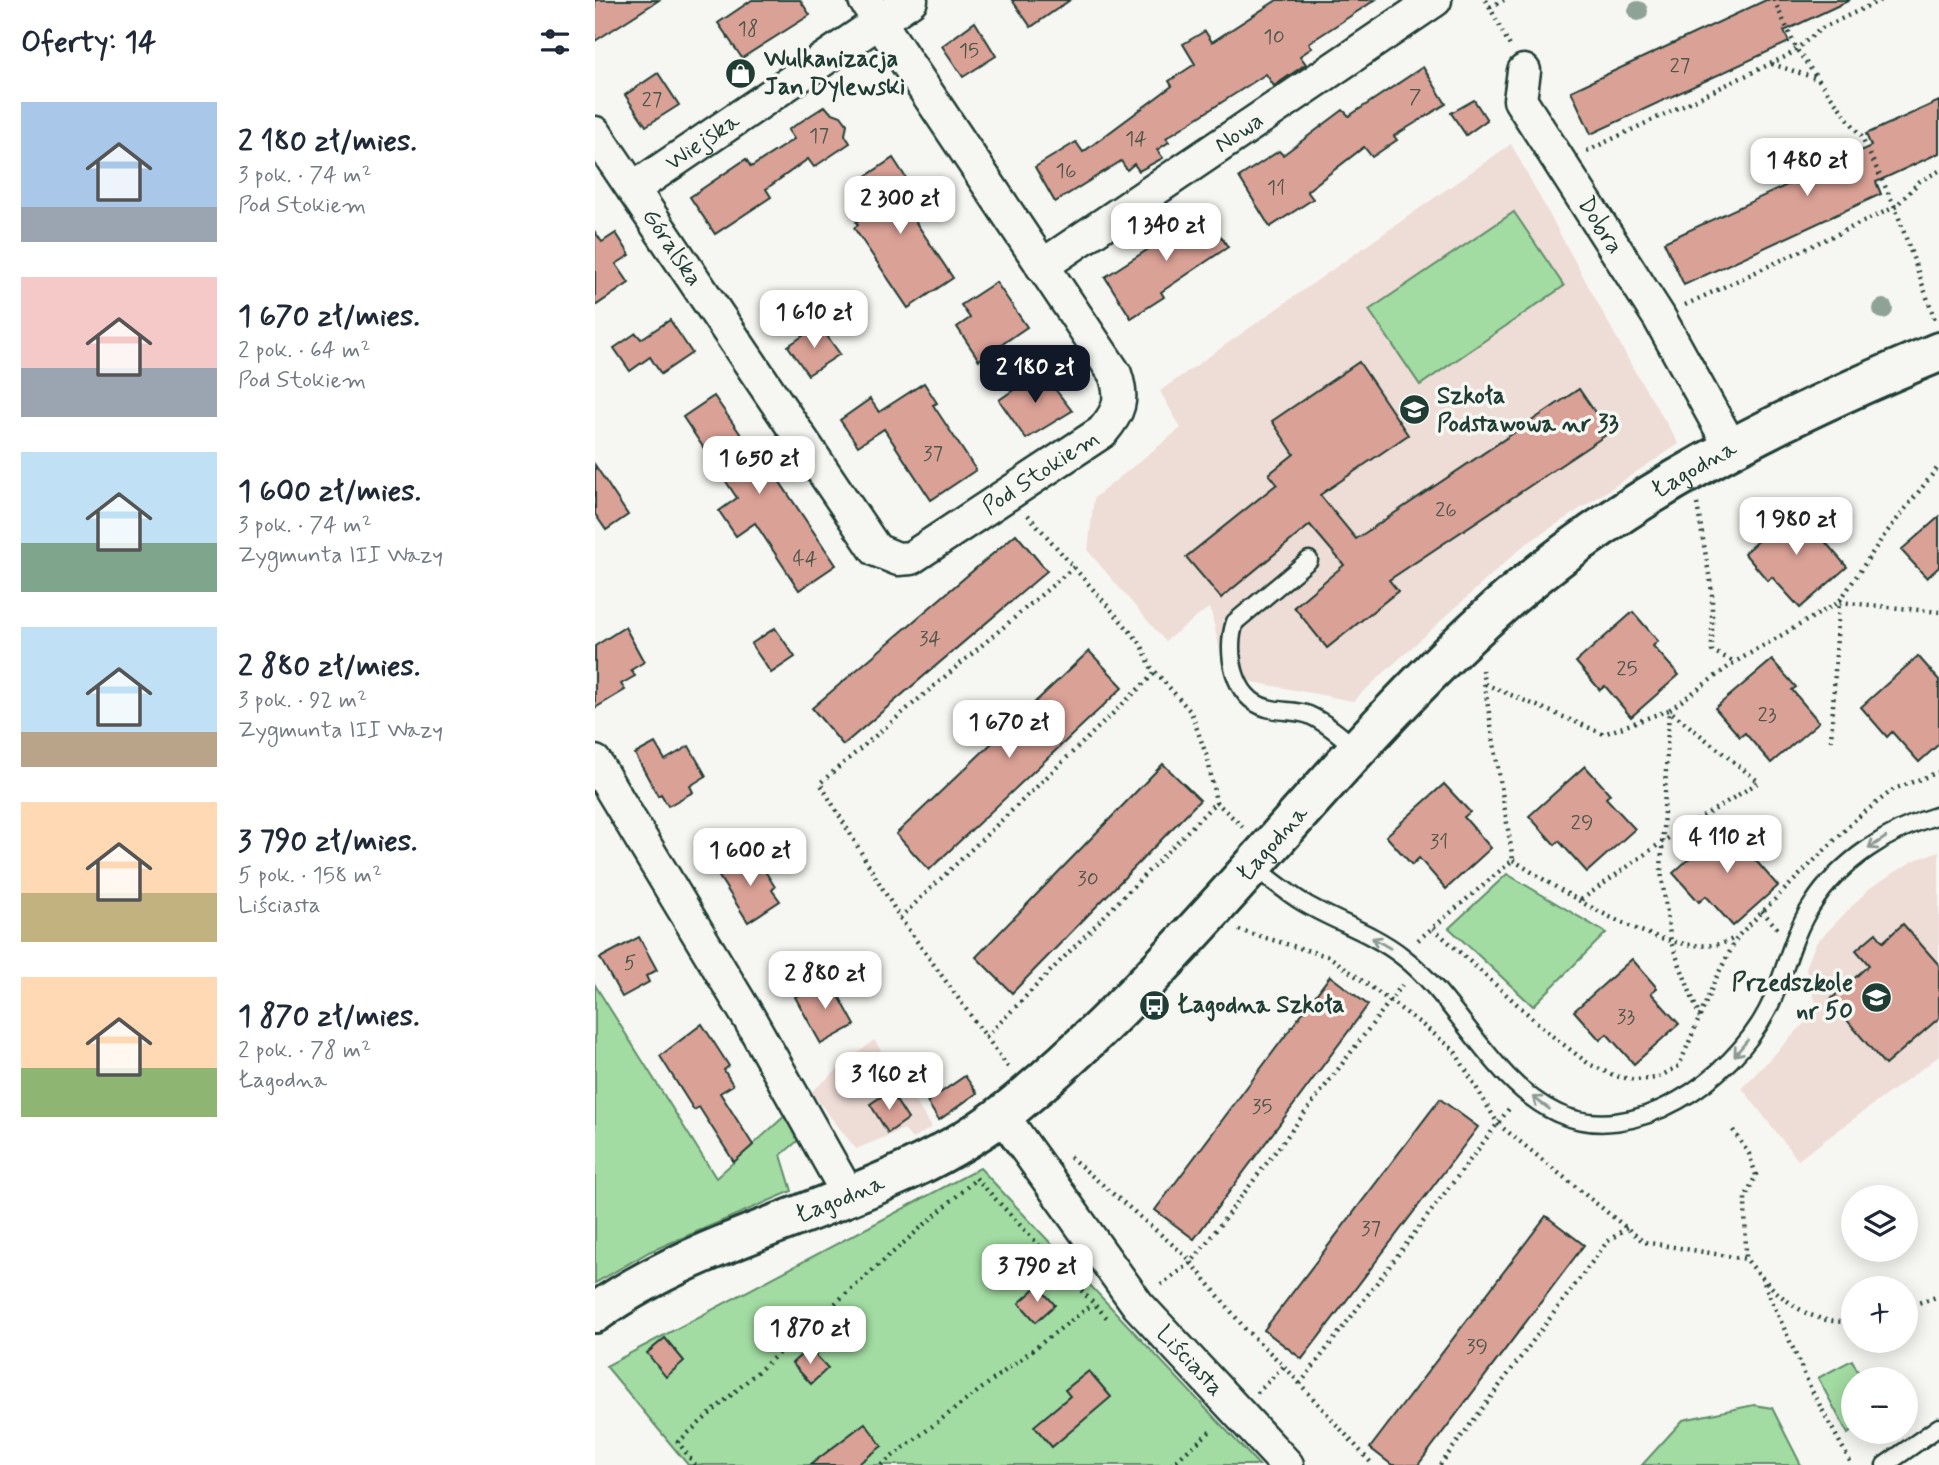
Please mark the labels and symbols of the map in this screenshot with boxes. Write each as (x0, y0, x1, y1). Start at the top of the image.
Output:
house number: 18 (738, 15, 758, 43)
house number: 10 (1263, 23, 1285, 51)
house number: 15 (959, 37, 979, 65)
place label: Wulkanizacja Jan Dylewski (763, 44, 905, 103)
house number: 27 (1670, 52, 1690, 80)
shop icon: Wulkanizacja Jan Dylewski (724, 56, 758, 90)
house number: 7 (1409, 83, 1422, 111)
house number: 27 (642, 86, 662, 114)
street label: Wiejska (659, 105, 746, 178)
street label: Nowa (1208, 105, 1270, 160)
house number: 17 (809, 122, 829, 150)
house number: 14 (1125, 125, 1147, 153)
pin: 1 480 zł (1735, 138, 1879, 198)
house number: 16 (1056, 157, 1077, 185)
house number: 11 (1267, 174, 1285, 202)
pin: 2 300 zł (828, 176, 972, 236)
street label: Dobra (1570, 190, 1630, 260)
street label: Góralska (635, 202, 709, 293)
pin: 1 340 zł (1094, 204, 1238, 263)
pin: 1 610 zł (742, 290, 886, 350)
pin: 2 180 zł (963, 346, 1107, 405)
place label: Szkoła Podstawowa nr 33 (1437, 381, 1619, 440)
school or university icon: Szkoła Podstawowa nr 33 (1397, 393, 1431, 427)
street label: Pod Stokiem (976, 423, 1105, 522)
street label: Łagodna (1646, 433, 1743, 506)
pin: 1 650 zł (687, 436, 831, 496)
house number: 37 (923, 440, 943, 468)
house number: 26 (1435, 496, 1457, 524)
pin: 1 980 zł (1724, 498, 1868, 557)
house number: 44 (793, 545, 818, 573)
house number: 34 (919, 625, 941, 653)
house number: 25 (1616, 655, 1638, 683)
pin: 1 670 zł (937, 700, 1081, 760)
house number: 23 (1757, 701, 1777, 729)
street label: Łagodna (1230, 798, 1315, 889)
house number: 29 (1571, 809, 1593, 837)
pin: 4 110 zł (1655, 816, 1799, 875)
pin: 1 600 zł (678, 828, 822, 888)
house number: 31 (1430, 828, 1448, 856)
one-way arrow (1868, 837, 1888, 851)
house number: 30 (1077, 865, 1099, 893)
one-way arrow (1372, 936, 1392, 950)
house number: 5 (624, 949, 636, 977)
pin: 2 880 zł (753, 951, 897, 1011)
place label: Przedszkole nr 50 (1732, 968, 1853, 1027)
school or university icon: Przedszkole nr 50 (1859, 980, 1893, 1014)
bus stop icon: Łagodna Szkoła (1137, 988, 1171, 1022)
place label: Łagodna Szkoła (1177, 990, 1345, 1022)
house number: 33 (1617, 1003, 1635, 1031)
one-way arrow (1733, 1039, 1749, 1057)
pin: 3 160 zł (817, 1052, 961, 1112)
house number: 35 (1252, 1093, 1272, 1121)
one-way arrow (1532, 1096, 1551, 1110)
street label: Łagodna (791, 1167, 890, 1231)
house number: 37 (1361, 1215, 1381, 1243)
pin: 3 790 zł (965, 1244, 1109, 1304)
pin: 1 870 zł (738, 1306, 882, 1366)
street label: Liściasta (1149, 1319, 1231, 1403)
house number: 39 (1466, 1333, 1488, 1361)

